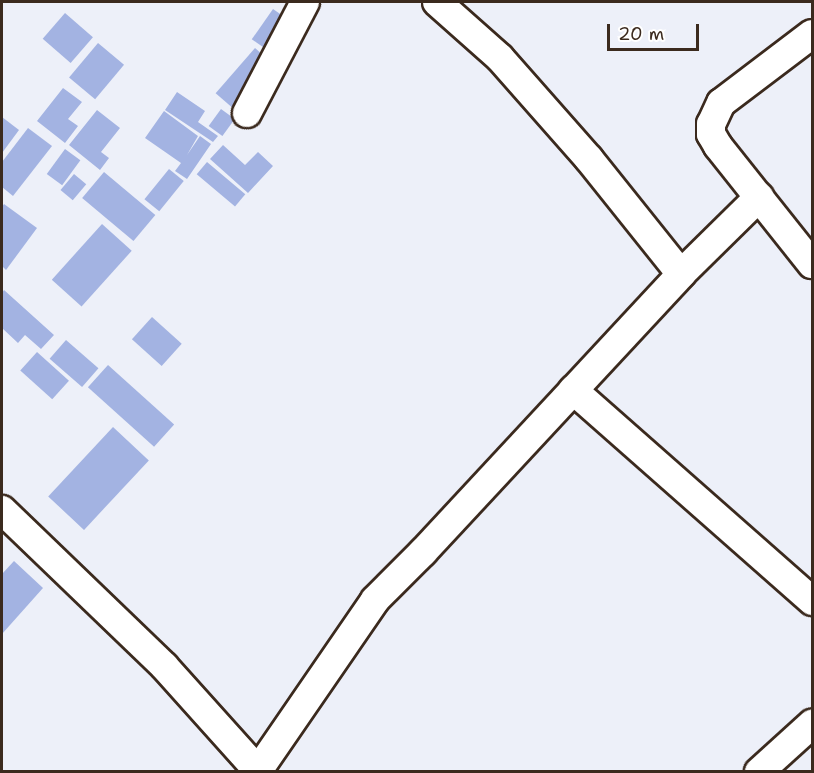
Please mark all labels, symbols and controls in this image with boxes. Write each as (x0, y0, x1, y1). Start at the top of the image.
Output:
scale bar (610, 12, 702, 50)
text: 20 m (618, 22, 664, 46)

